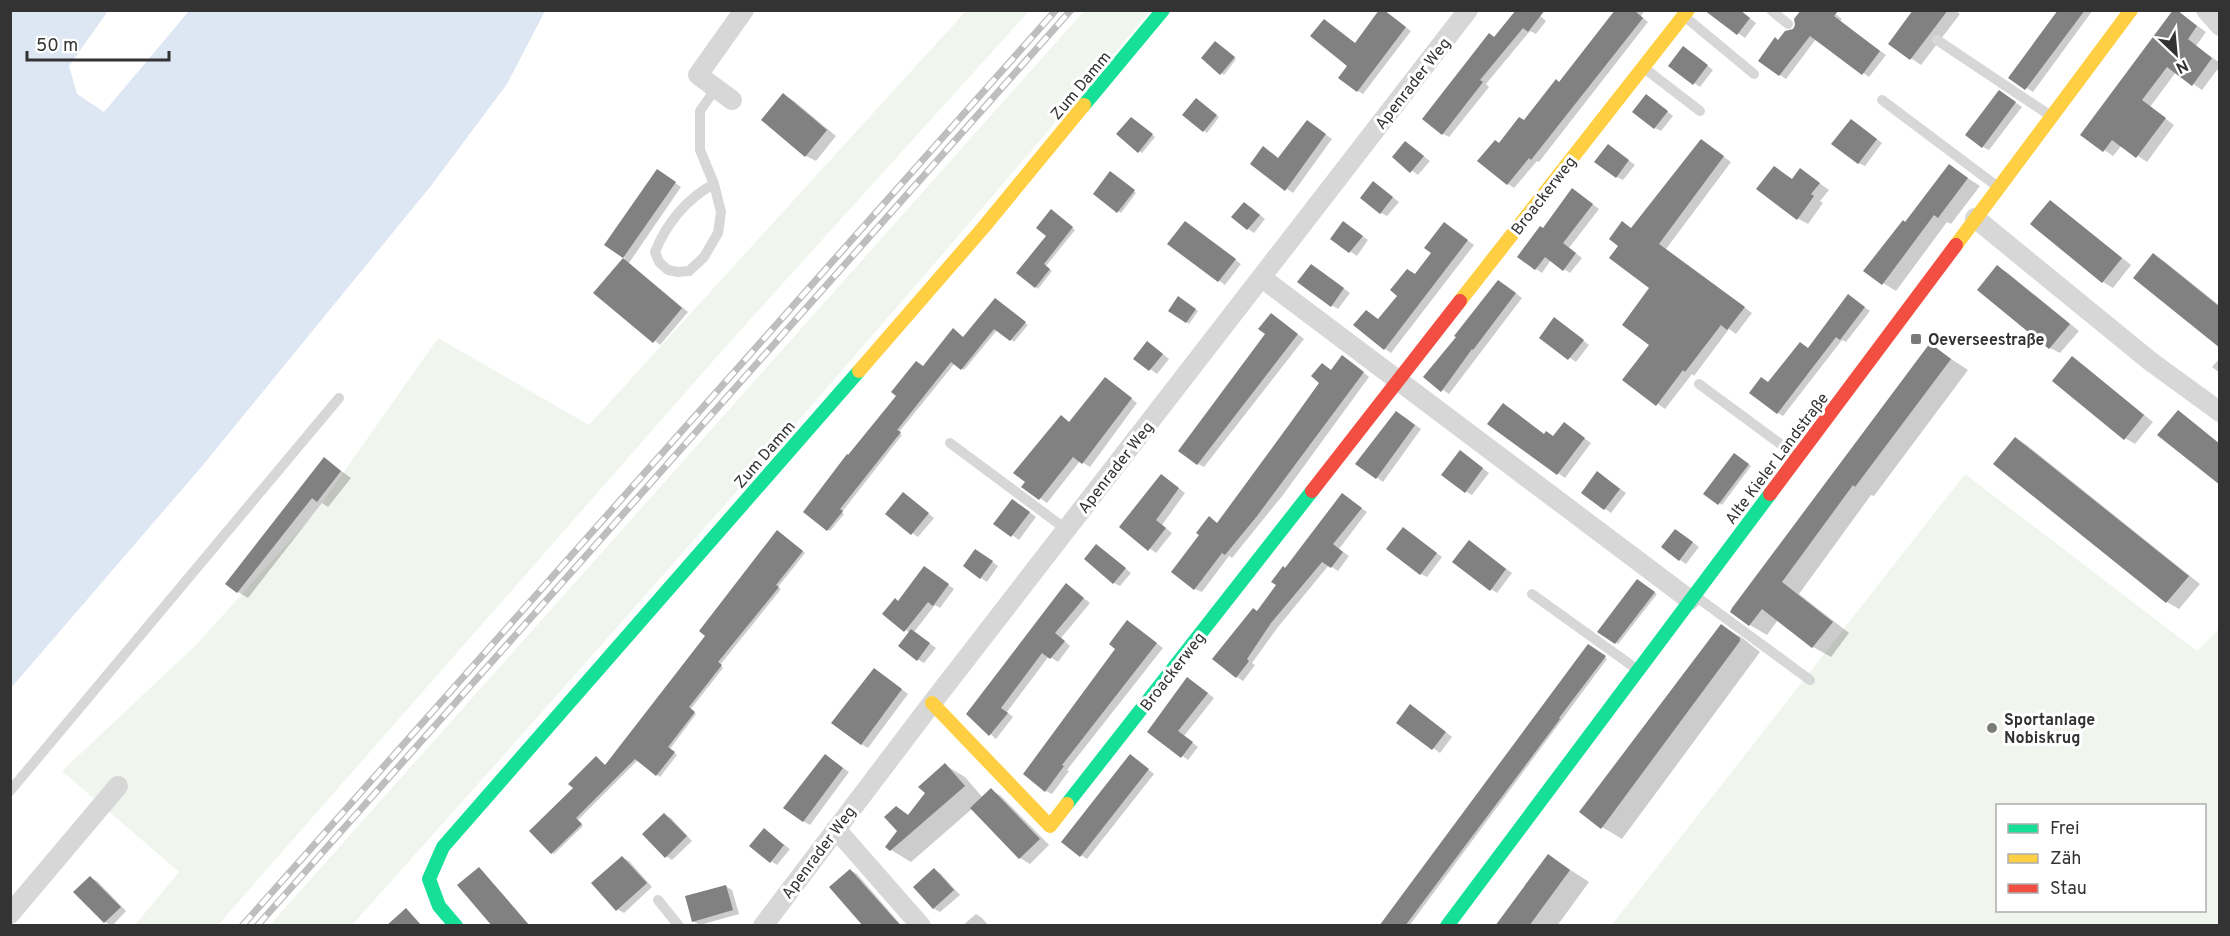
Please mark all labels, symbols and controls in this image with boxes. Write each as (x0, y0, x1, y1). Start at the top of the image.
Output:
scale bar (27, 24, 170, 62)
north arrow (2146, 24, 2206, 84)
street label: Apenrader Weg (1371, 34, 1456, 134)
text: 50 m (36, 35, 78, 58)
street label: Zum Damm (1047, 48, 1116, 125)
text: N (2172, 54, 2191, 77)
street label: Broackerweg (1508, 153, 1582, 240)
place label: Oeverseestraße (1928, 331, 2045, 351)
marker: Oeverseestraße (1909, 332, 1923, 346)
street label: Alte Kieler Landstraße (1722, 389, 1834, 529)
street label: Zum Damm (731, 417, 800, 493)
street label: Apenrader Weg (1074, 418, 1159, 518)
street label: Broackerweg (1137, 629, 1211, 716)
place label: Sportanlage Nobiskrug (2004, 711, 2095, 749)
marker: Sportanlage Nobiskrug (1985, 721, 1999, 735)
street label: Apenrader Weg (778, 803, 861, 904)
legend (1996, 804, 2206, 912)
text: Frei (2050, 818, 2080, 841)
text: Zäh (2050, 848, 2081, 871)
text: Stau (2050, 878, 2087, 901)

